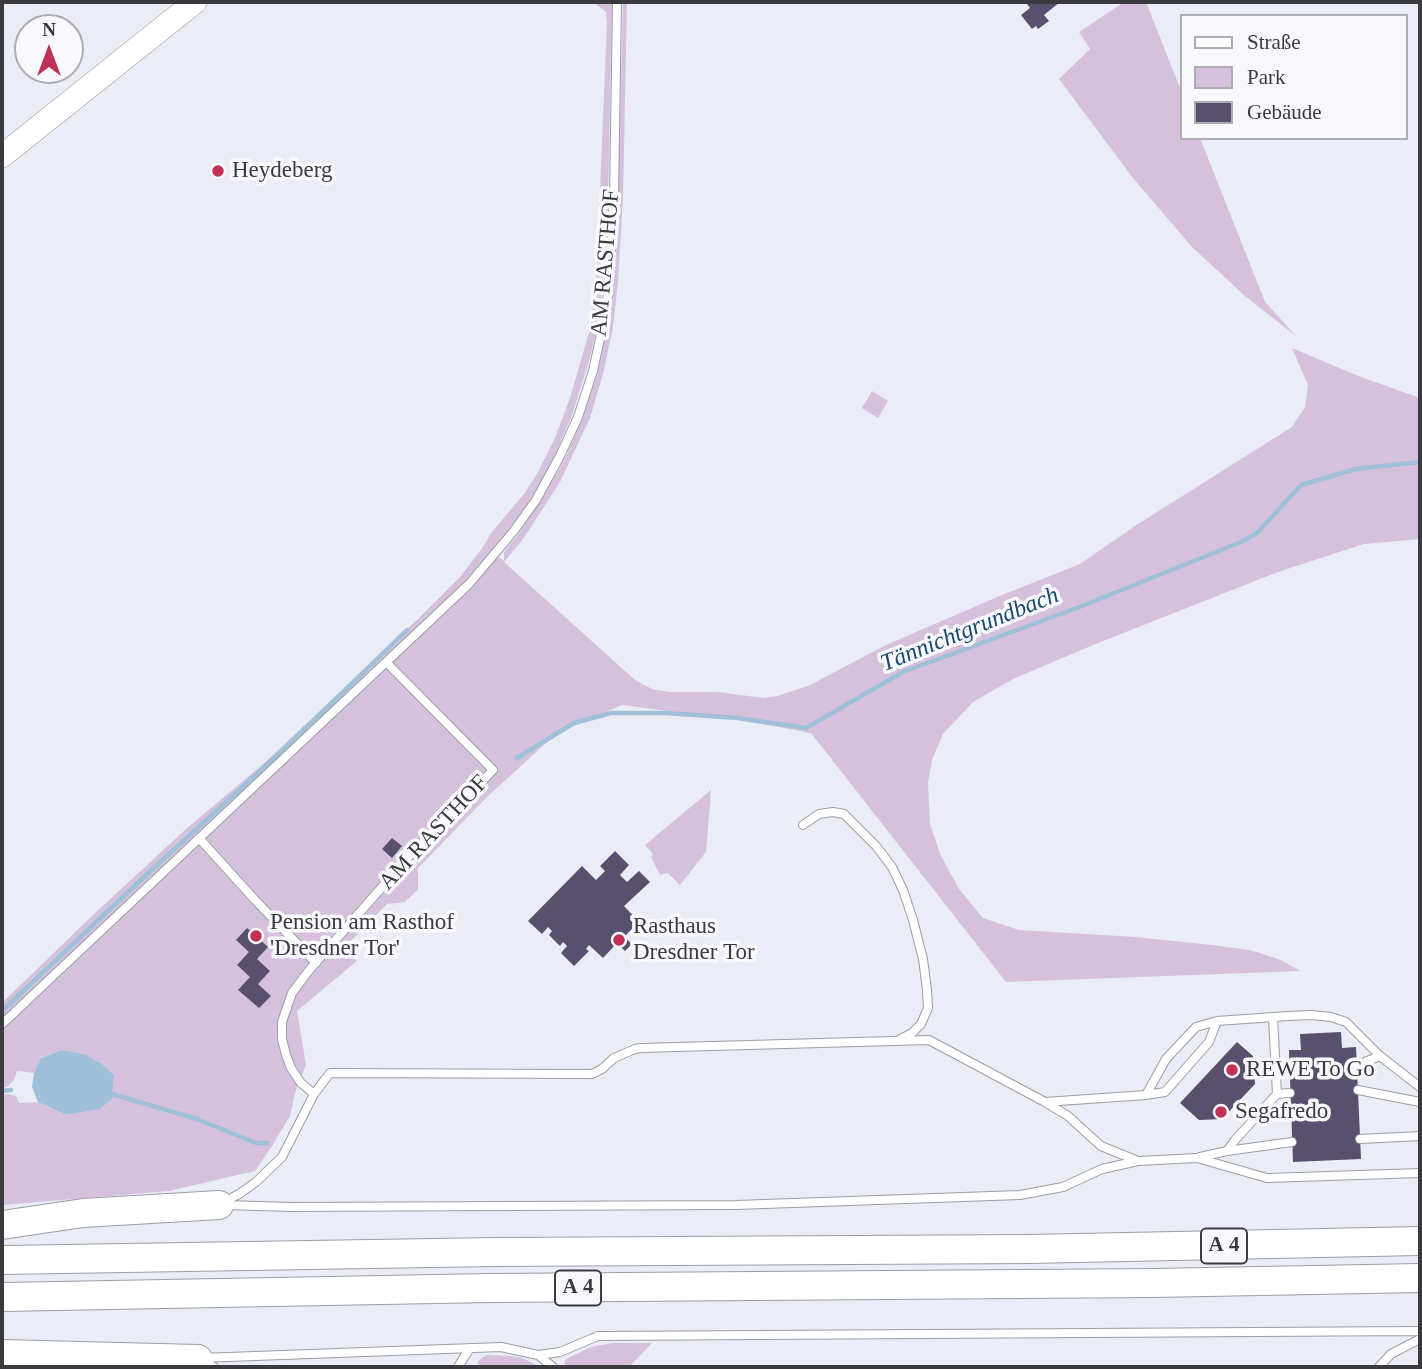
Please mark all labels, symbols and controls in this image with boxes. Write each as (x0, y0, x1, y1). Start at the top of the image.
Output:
north arrow (14, 14, 84, 84)
legend (1180, 14, 1408, 140)
text: N (42, 19, 56, 40)
text: Straße (1247, 30, 1301, 54)
text: Park (1247, 65, 1286, 89)
text: Gebäude (1247, 100, 1322, 124)
place label: Heydeberg (232, 157, 332, 185)
marker: Heydeberg (210, 163, 226, 179)
street label: AM RASTHOF (586, 188, 626, 338)
water label: Tännichtgrundbach (877, 581, 1063, 679)
street label: AM RASTHOF (374, 770, 494, 896)
place label: Pension am Rasthof 'Dresdner Tor' (270, 909, 454, 963)
place label: Rasthaus Dresdner Tor (633, 913, 755, 967)
marker: Pension am Rasthof 'Dresdner Tor' (248, 928, 264, 944)
marker: Rasthaus Dresdner Tor (611, 932, 627, 948)
place label: REWE To Go (1246, 1056, 1375, 1084)
marker: REWE To Go (1224, 1062, 1240, 1078)
place label: Segafredo (1235, 1098, 1328, 1126)
marker: Segafredo (1213, 1104, 1229, 1120)
road number: A 4 (1201, 1228, 1247, 1264)
road number: A 4 (555, 1270, 601, 1306)

